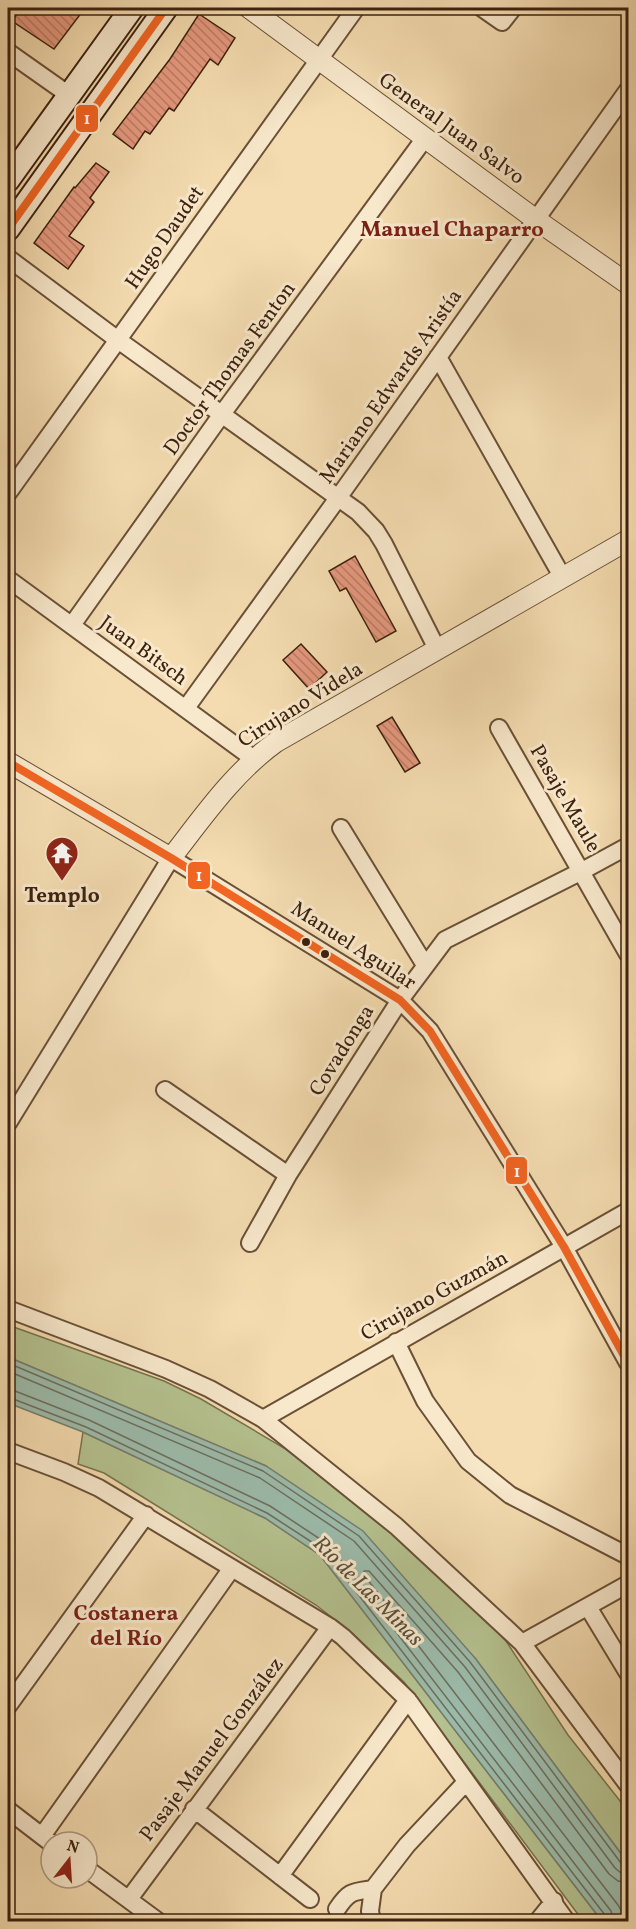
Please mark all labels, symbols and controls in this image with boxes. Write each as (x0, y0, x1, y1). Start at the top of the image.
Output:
street label: General Juan Salvo (372, 66, 530, 192)
line badge: 1 (75, 104, 99, 133)
text: 1 (84, 109, 90, 131)
street label: Hugo Daudet (119, 180, 212, 296)
district label: Manuel Chaparro (360, 215, 544, 246)
street label: Doctor Thomas Fenton (157, 276, 303, 462)
street label: Mariano Edwards Aristía (313, 284, 470, 490)
street label: Juan Bitsch (93, 609, 193, 693)
street label: Cirujano Videla (233, 655, 369, 755)
street label: Pasaje Maule (522, 739, 607, 858)
temple icon: Templo (44, 835, 80, 882)
line badge: 1 (187, 861, 211, 890)
text: 1 (196, 866, 202, 888)
place label: Templo (24, 882, 100, 911)
street label: Manuel Aguilar (285, 895, 422, 998)
unlabelled marker (300, 936, 312, 948)
unlabelled marker (319, 948, 331, 960)
street label: Covadonga (303, 999, 382, 1102)
line badge: 1 (505, 1156, 528, 1185)
text: 1 (514, 1162, 520, 1184)
street label: Cirujano Guzmán (356, 1244, 514, 1349)
water label: Río de Las Minas (305, 1530, 429, 1654)
district label: Costanera del Río (74, 1599, 178, 1655)
street label: Pasaje Manuel González (133, 1652, 291, 1848)
north arrow (39, 1830, 99, 1890)
text: N (64, 1835, 82, 1860)

